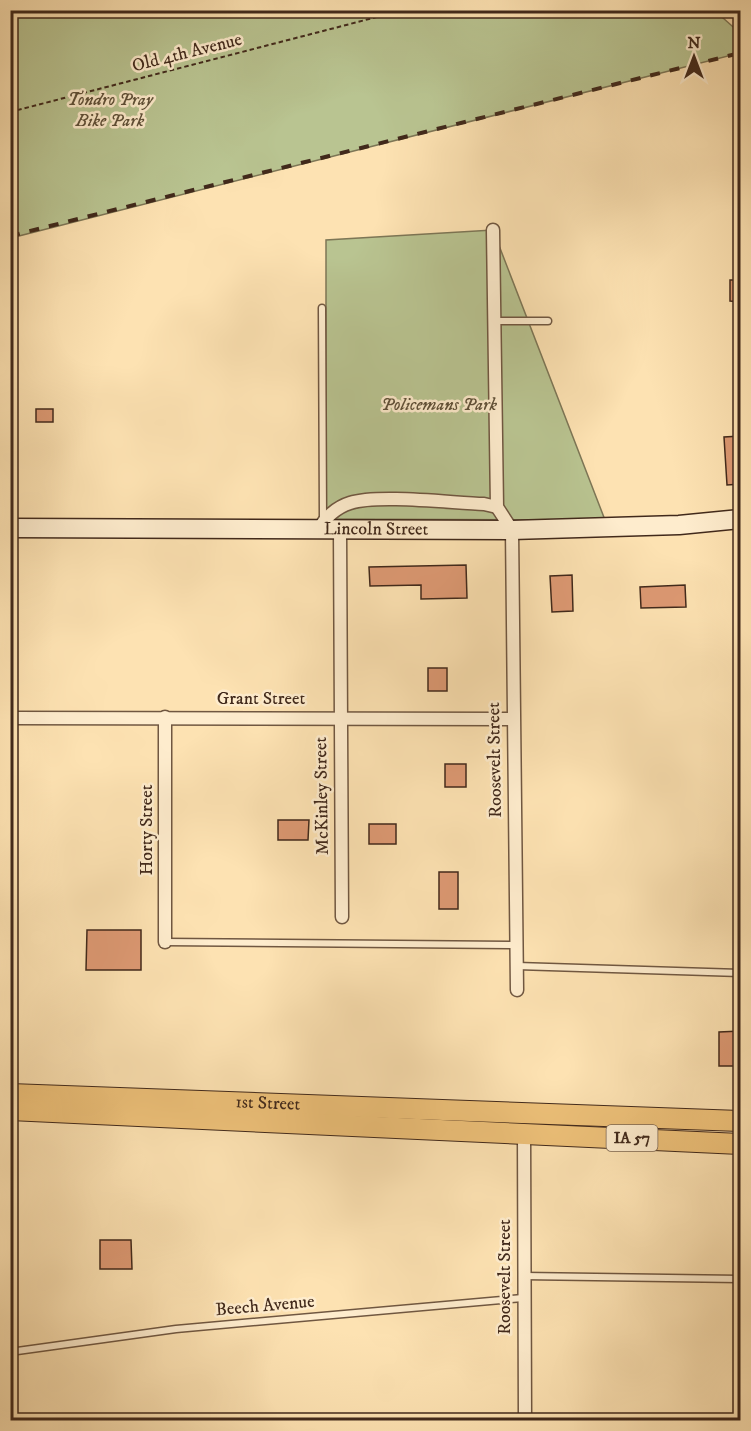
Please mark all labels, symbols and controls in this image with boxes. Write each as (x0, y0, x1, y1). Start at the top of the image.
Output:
north arrow (664, 27, 724, 87)
street label: Old 4th Avenue (130, 29, 244, 77)
text: N (687, 33, 701, 53)
park label: Tondro Pray Bike Park (67, 89, 154, 132)
park label: Policemans Park (381, 394, 497, 416)
street label: Lincoln Street (324, 518, 429, 541)
street label: Grant Street (217, 688, 305, 710)
street label: Roosevelt Street (483, 702, 507, 818)
street label: McKinley Street (310, 736, 334, 855)
street label: Horty Street (136, 784, 158, 875)
street label: 1st Street (235, 1091, 301, 1116)
road number: IA 57 (606, 1125, 658, 1151)
street label: Roosevelt Street (494, 1219, 516, 1335)
street label: Beech Avenue (215, 1291, 315, 1321)

